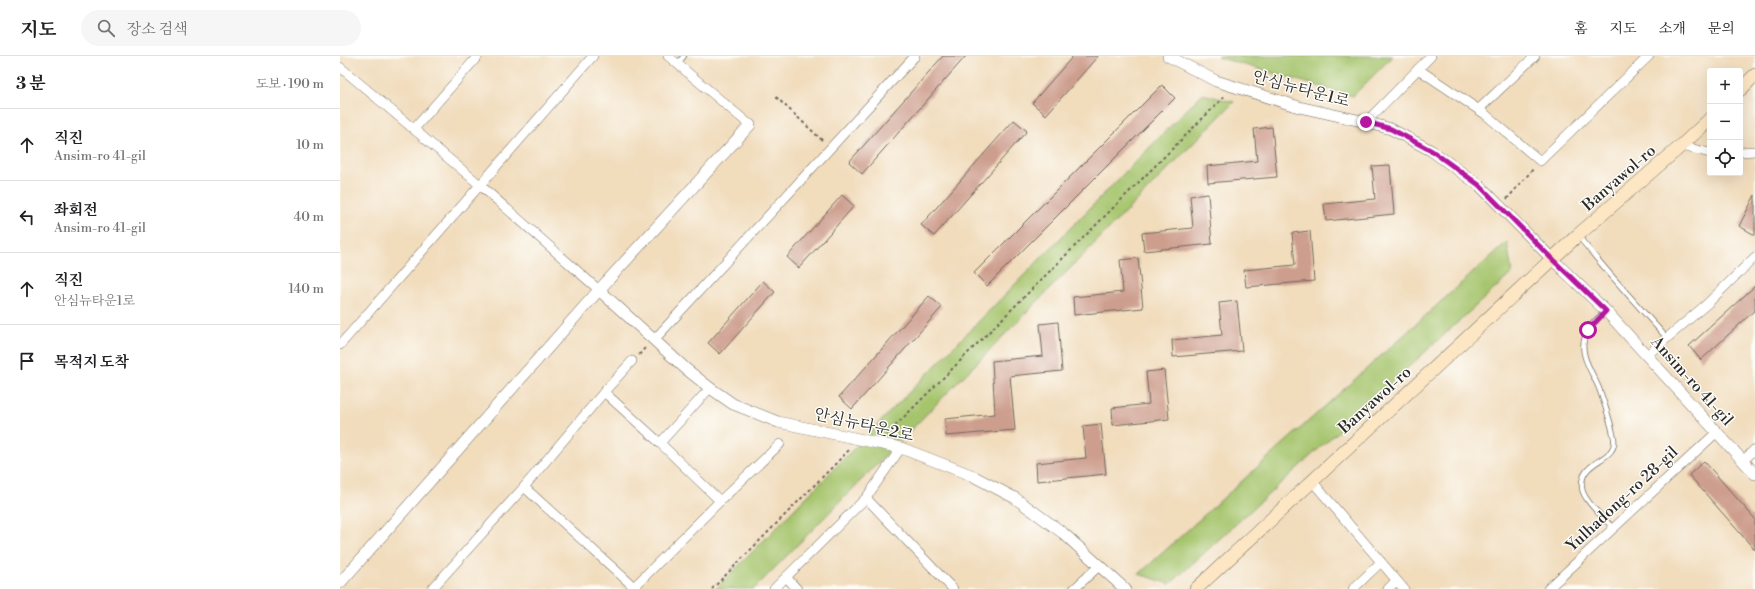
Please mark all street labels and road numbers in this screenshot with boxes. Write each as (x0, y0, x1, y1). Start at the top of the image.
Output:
street label: 안심뉴타운1로 (1250, 66, 1352, 112)
street label: Banyawol-ro (1577, 141, 1660, 216)
street label: Ansim-ro 41-gil (1646, 332, 1737, 430)
street label: Banyawol-ro (1334, 362, 1416, 439)
street label: 안심뉴타운2로 (812, 404, 916, 446)
street label: Yulhadong-ro 28-gil (1561, 442, 1682, 557)

